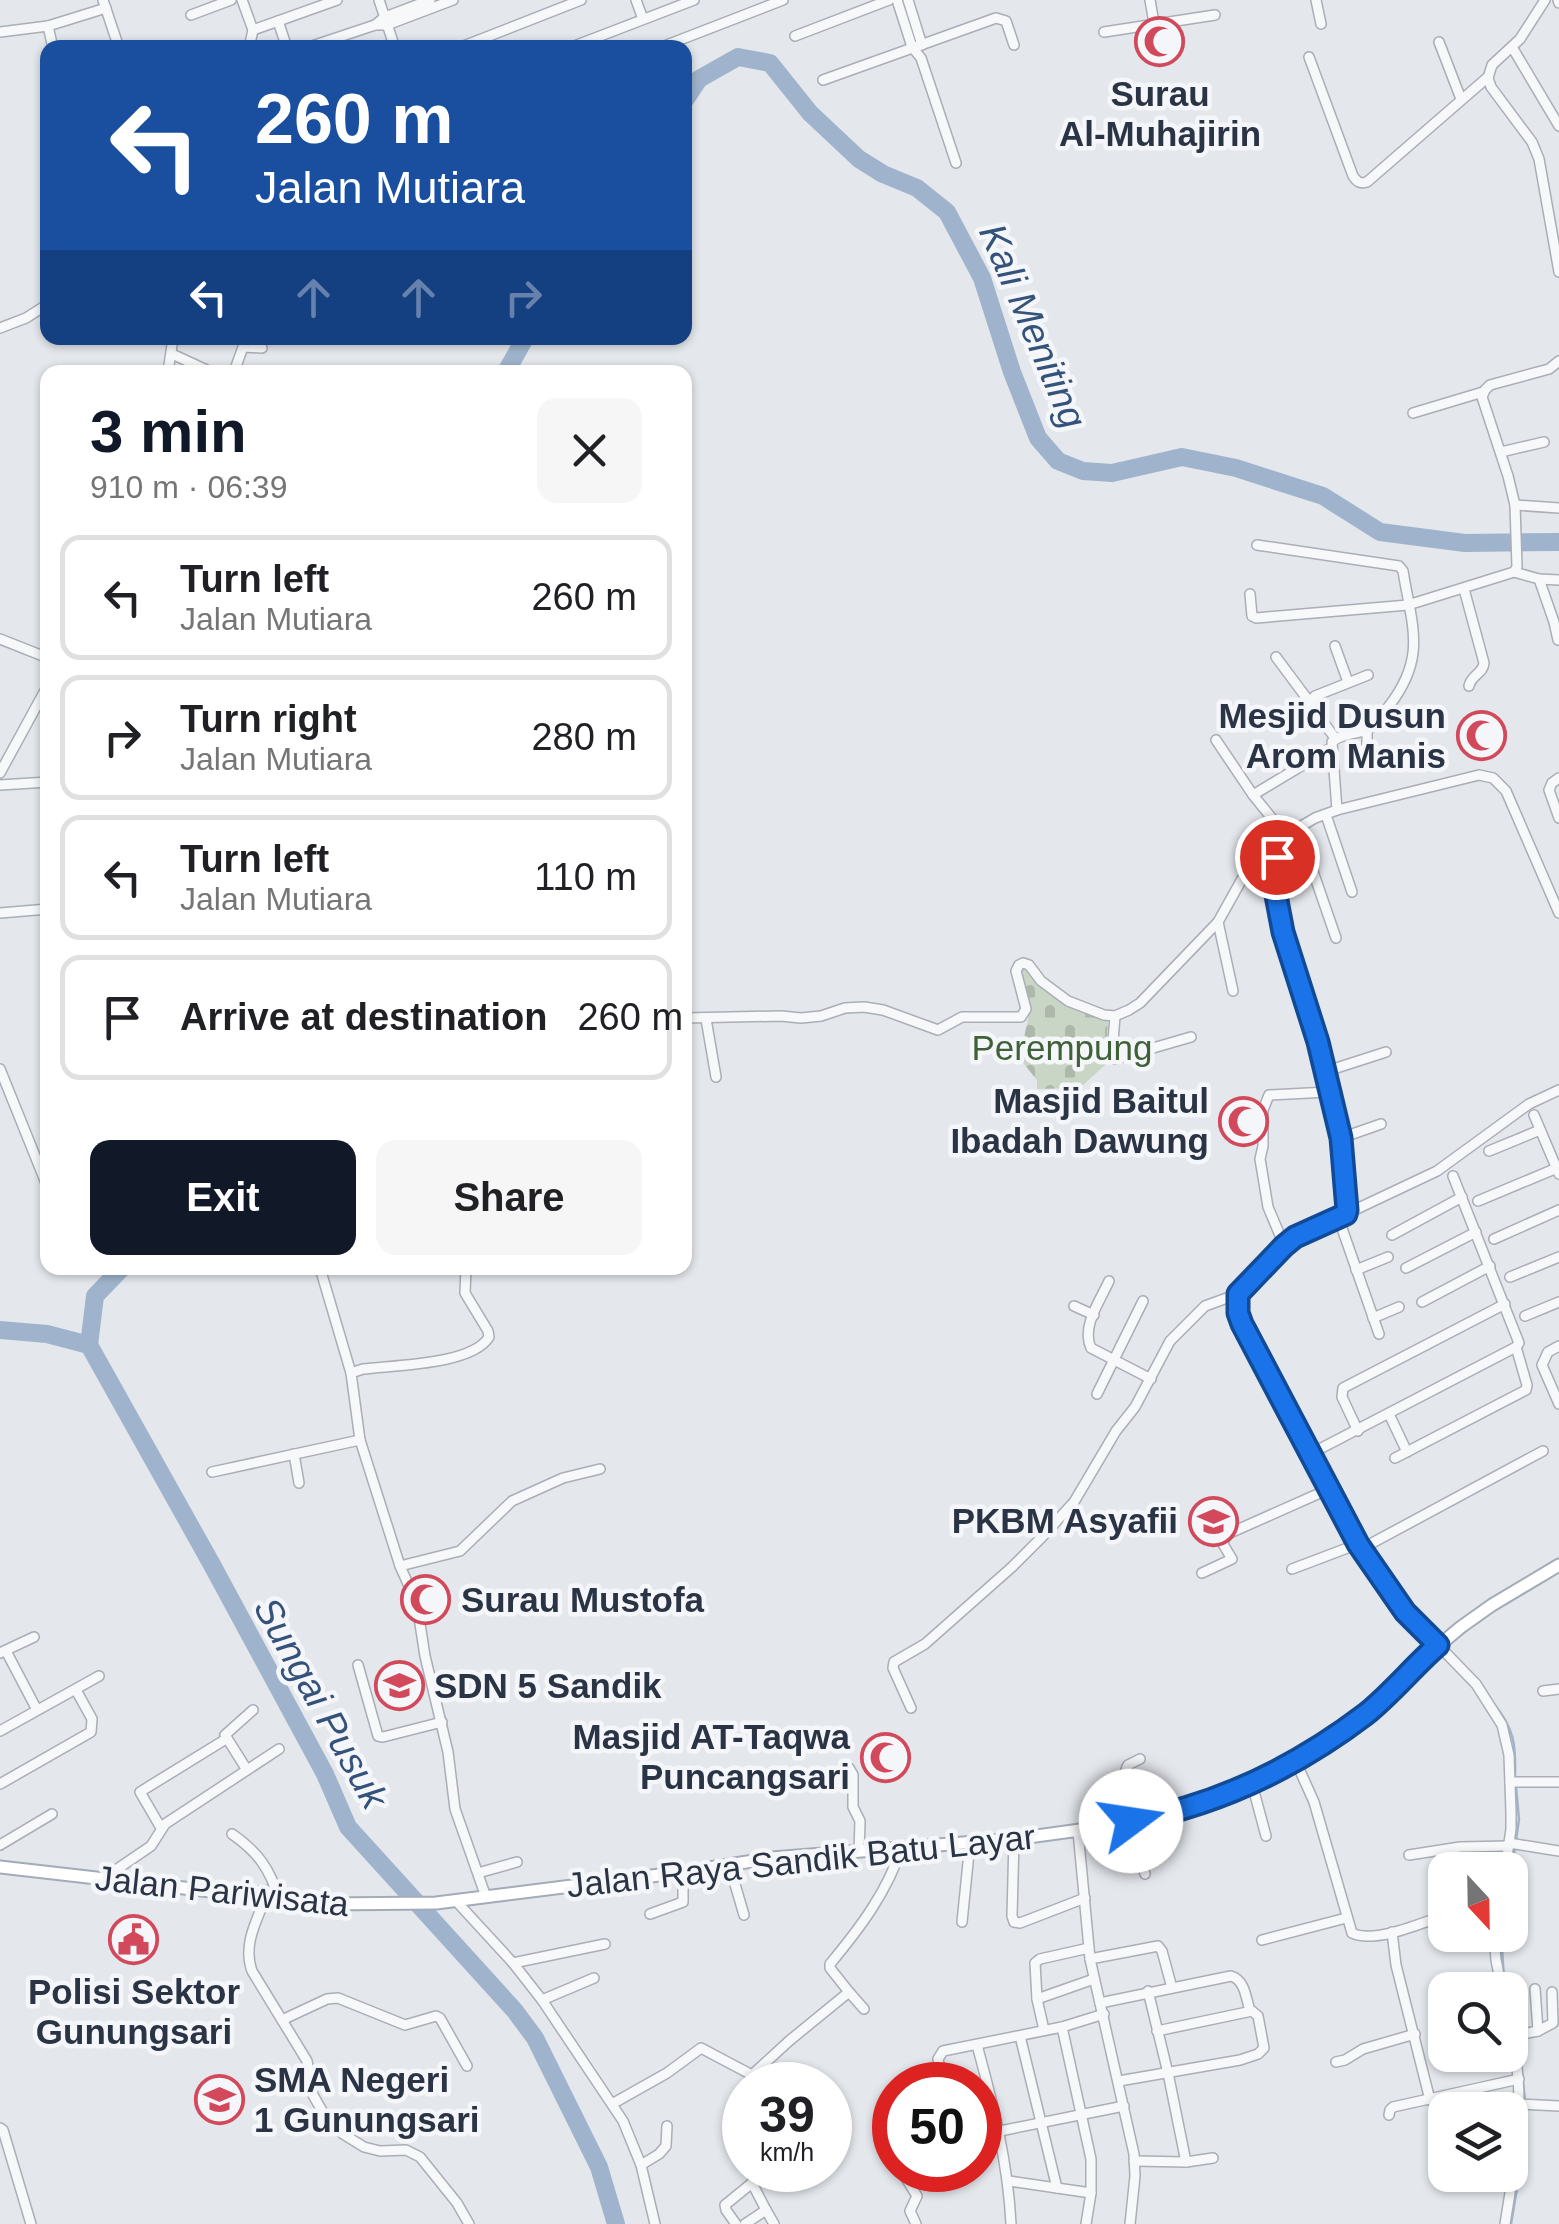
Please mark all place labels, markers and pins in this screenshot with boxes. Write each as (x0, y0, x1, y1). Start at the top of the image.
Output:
mosque icon: Surau Al-Muhajirin (1134, 16, 1186, 68)
place label: Surau Al-Muhajirin (1059, 74, 1261, 153)
place label: Mesjid Dusun Arom Manis (1218, 696, 1446, 775)
mosque icon: Mesjid Dusun Arom Manis (1455, 710, 1507, 762)
pin (1235, 815, 1320, 900)
place label: Masjid Baitul Ibadah Dawung (950, 1081, 1209, 1160)
mosque icon: Masjid Baitul Ibadah Dawung (1218, 1095, 1270, 1147)
school or university icon: PKBM Asyafii (1187, 1495, 1239, 1547)
place label: PKBM Asyafii (952, 1501, 1178, 1540)
mosque icon: Surau Mustofa (400, 1574, 452, 1626)
place label: Surau Mustofa (461, 1580, 705, 1619)
school or university icon: SDN 5 Sandik (373, 1660, 425, 1712)
place label: SDN 5 Sandik (434, 1666, 662, 1705)
place label: Masjid AT-Taqwa Puncangsari (573, 1717, 851, 1796)
mosque icon: Masjid AT-Taqwa Puncangsari (859, 1731, 911, 1783)
public building icon: Polisi Sektor Gunungsari (108, 1914, 160, 1966)
place label: Polisi Sektor Gunungsari (28, 1972, 240, 2051)
place label: SMA Negeri 1 Gunungsari (254, 2060, 480, 2139)
school or university icon: SMA Negeri 1 Gunungsari (193, 2074, 245, 2126)

